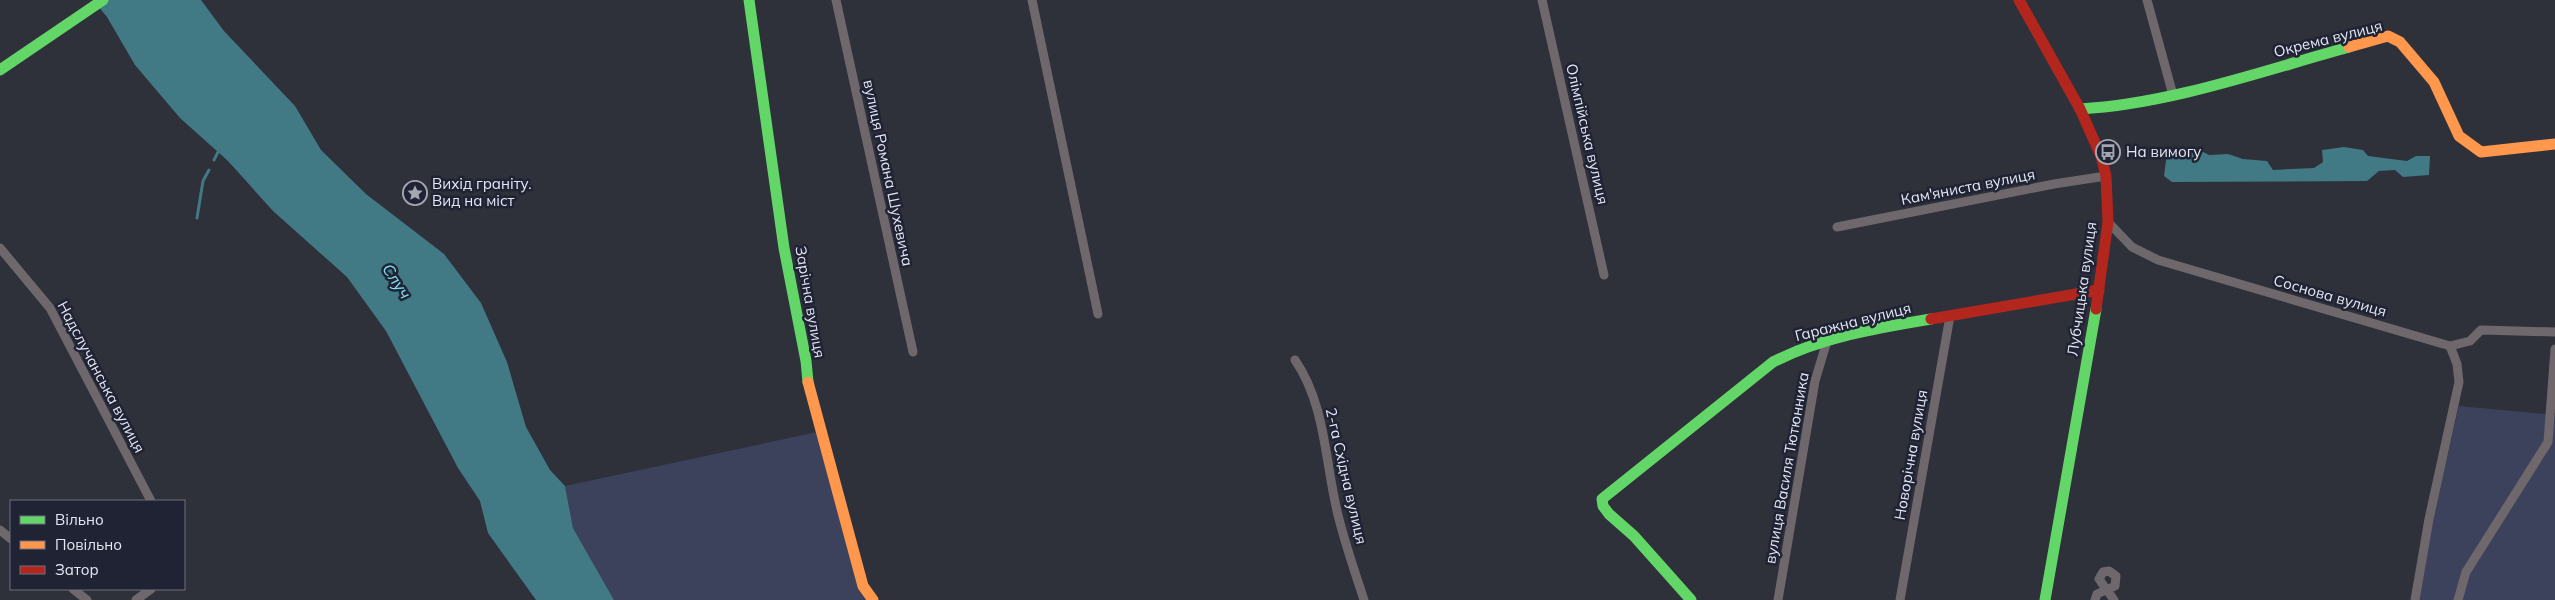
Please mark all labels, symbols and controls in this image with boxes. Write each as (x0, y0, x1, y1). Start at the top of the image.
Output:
street label: Окрема вулиця (2272, 16, 2384, 61)
street label: Олімпійська вулиця (1562, 62, 1613, 206)
street label: вулиця Романа Шухевича (859, 78, 918, 268)
bus stop icon: На вимогу (2095, 139, 2121, 165)
place label: На вимогу (2126, 142, 2201, 161)
street label: Кам'яниста вулиця (1899, 164, 2037, 209)
place label: Вихід граніту. Вид на міст (432, 174, 532, 210)
place icon: Вихід граніту. Вид на міст (402, 180, 428, 206)
street label: Лубчицька вулиця (2063, 221, 2100, 357)
street label: Зарічна вулиця (791, 244, 830, 359)
water label: Случ (378, 260, 416, 302)
street label: Соснова вулиця (2271, 270, 2389, 321)
street label: Надслучанська вулиця (53, 298, 149, 456)
street label: Гаражна вулиця (1793, 298, 1913, 345)
street label: вулиця Василя Тютюнника (1760, 371, 1813, 565)
street label: Новорічна вулиця (1890, 388, 1931, 521)
street label: 2-га Східна вулиця (1322, 406, 1371, 546)
legend (10, 500, 185, 590)
text: Вільно (55, 510, 104, 529)
text: Повільно (55, 535, 122, 554)
text: Затор (55, 560, 99, 579)

